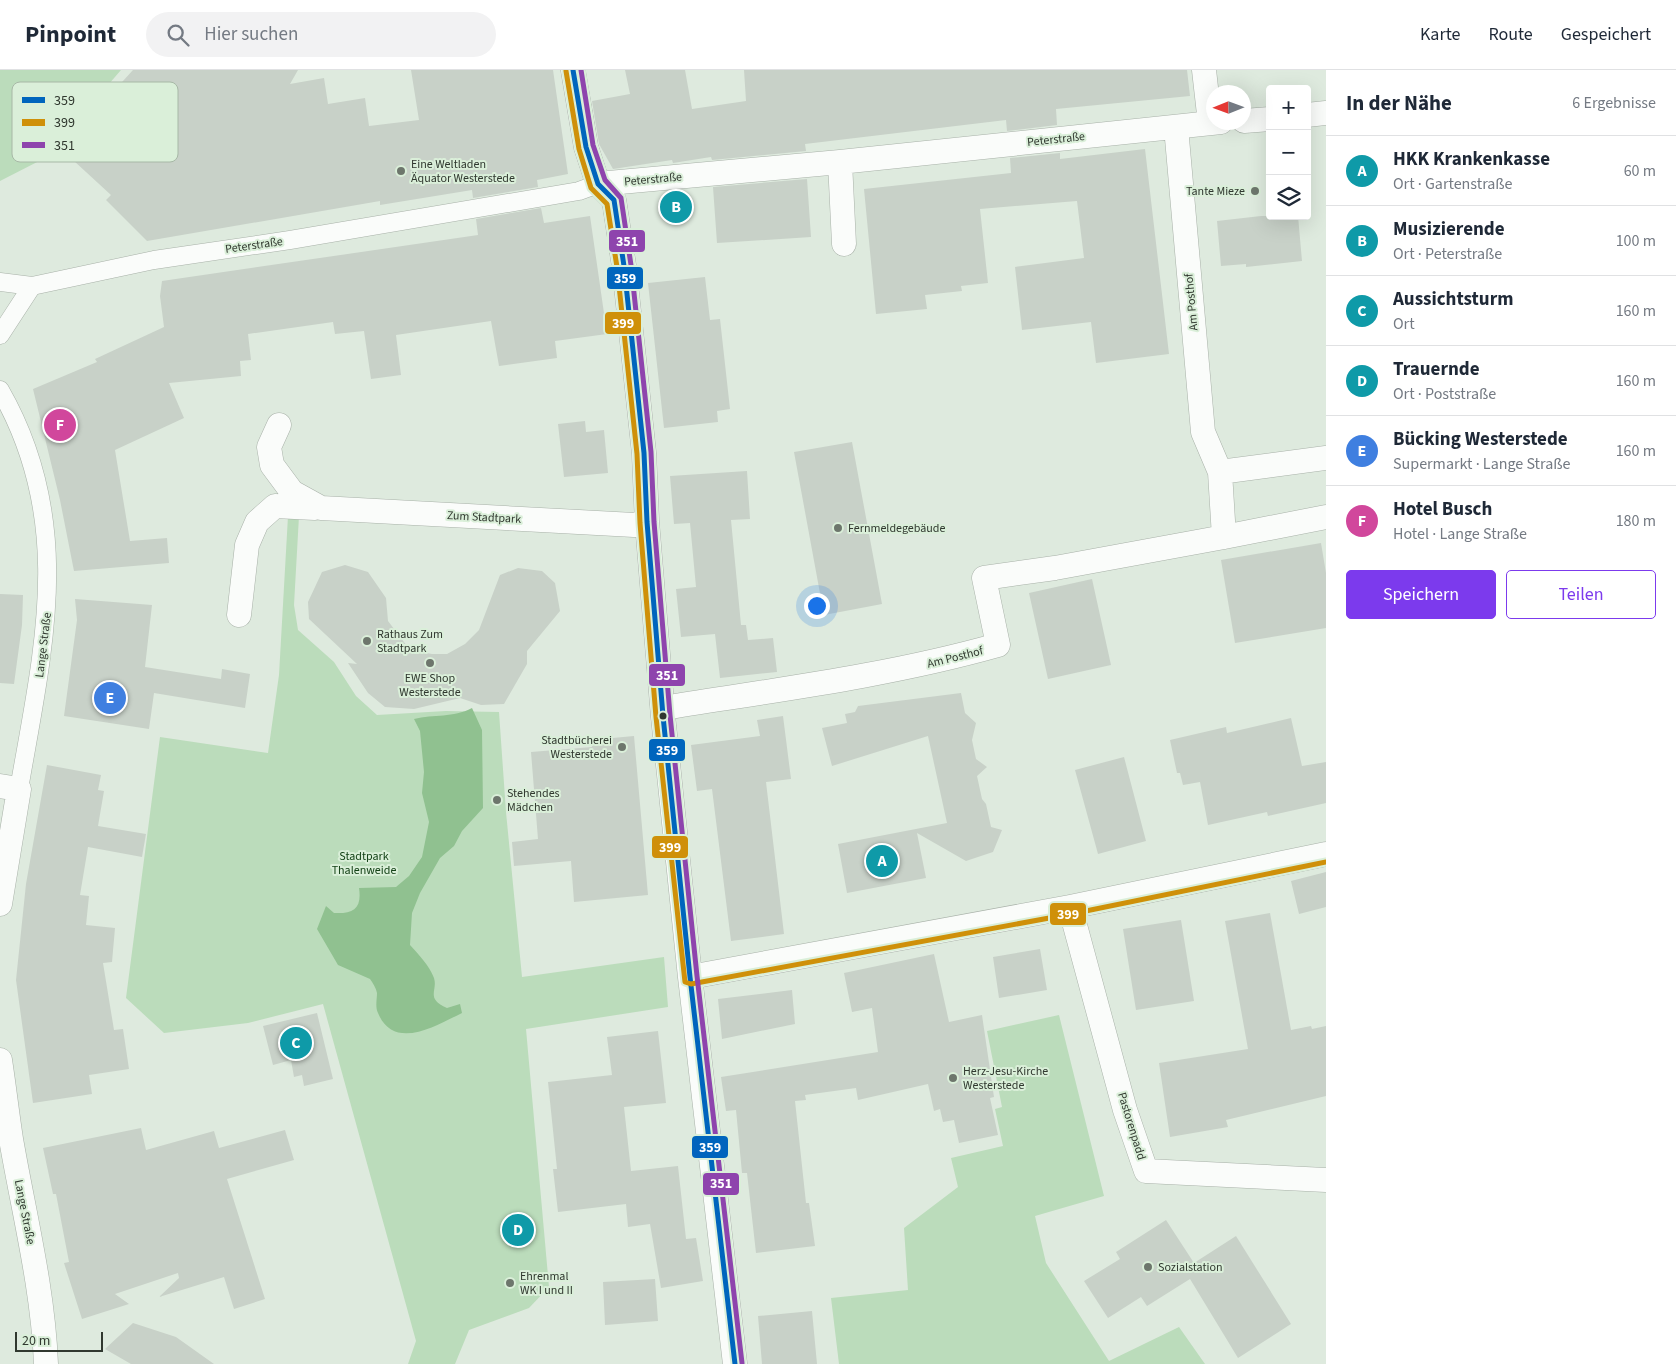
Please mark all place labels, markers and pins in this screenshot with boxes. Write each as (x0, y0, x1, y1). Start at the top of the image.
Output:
place label: Eine Weltladen Äquator Westerstede (411, 156, 515, 187)
marker: Eine Weltladen Äquator Westerstede (395, 165, 407, 177)
place label: Tante Mieze (1186, 183, 1245, 200)
marker: Tante Mieze (1249, 185, 1261, 197)
pin: B (660, 188, 692, 226)
pin: F (44, 406, 76, 444)
place label: Fernmeldegebäude (848, 520, 945, 537)
marker: Fernmeldegebäude (832, 522, 844, 534)
place label: Rathaus Zum Stadtpark (377, 626, 443, 657)
marker: Rathaus Zum Stadtpark (361, 635, 373, 647)
marker: EWE Shop Westerstede (424, 657, 436, 669)
place label: EWE Shop Westerstede (399, 670, 461, 701)
pin: E (94, 679, 126, 717)
unlabelled marker (658, 711, 668, 721)
place label: Stadtbücherei Westerstede (541, 732, 612, 763)
marker: Stadtbücherei Westerstede (616, 741, 628, 753)
place label: Stehendes Mädchen (507, 785, 560, 816)
marker: Stehendes Mädchen (491, 794, 503, 806)
pin: A (866, 842, 898, 880)
pin: C (280, 1024, 312, 1062)
place label: Herz-Jesu-Kirche Westerstede (963, 1063, 1048, 1094)
marker: Herz-Jesu-Kirche Westerstede (947, 1072, 959, 1084)
pin: D (502, 1211, 534, 1249)
place label: Sozialstation (1158, 1259, 1223, 1276)
marker: Sozialstation (1142, 1261, 1154, 1273)
place label: Ehrenmal WK I und II (520, 1268, 573, 1299)
marker: Ehrenmal WK I und II (504, 1277, 516, 1289)

